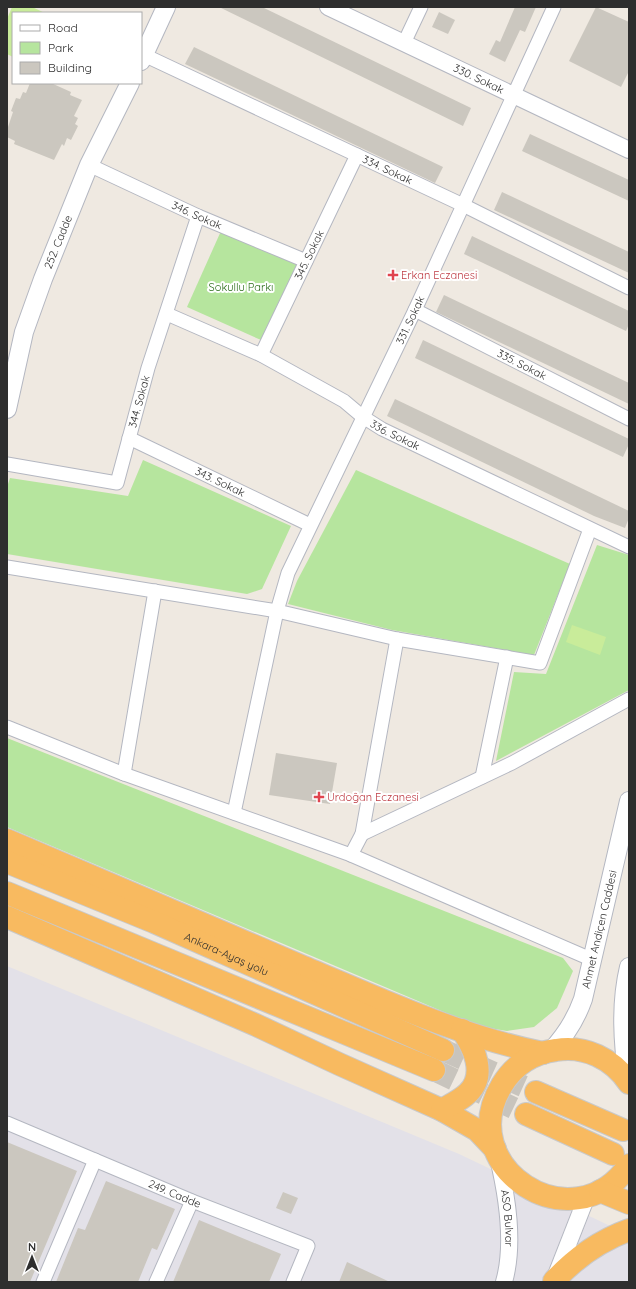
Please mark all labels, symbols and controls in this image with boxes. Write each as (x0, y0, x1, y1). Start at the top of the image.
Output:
legend (12, 12, 142, 84)
text: Road (48, 20, 78, 35)
text: Park (48, 40, 73, 55)
text: Building (48, 60, 92, 75)
street label: 330. Sokak (451, 61, 506, 97)
street label: 334. Sokak (360, 152, 415, 187)
street label: 346. Sokak (169, 198, 224, 232)
street label: 252. Cadde (41, 213, 75, 271)
street label: 345. Sokak (291, 228, 327, 282)
place label: Erkan Eczanesi (401, 268, 477, 282)
marker: Erkan Eczanesi (388, 270, 398, 280)
park label: Sokullu Parkı (209, 280, 273, 294)
street label: 331. Sokak (393, 294, 428, 346)
street label: 335. Sokak (495, 346, 549, 383)
street label: 344. Sokak (125, 374, 153, 429)
street label: 336. Sokak (368, 416, 422, 453)
street label: 343. Sokak (193, 464, 247, 500)
place label: Urdoğan Eczanesi (327, 790, 419, 804)
marker: Urdoğan Eczanesi (314, 792, 324, 802)
street label: Ahmet Andiçen Caddesi (579, 869, 620, 990)
street label: Ankara-Ayaş yolu (182, 929, 271, 979)
street label: 249. Cadde (146, 1176, 203, 1211)
street label: ASO Bulvar (498, 1189, 516, 1248)
north arrow (12, 1237, 52, 1277)
text: N (28, 1240, 36, 1254)

